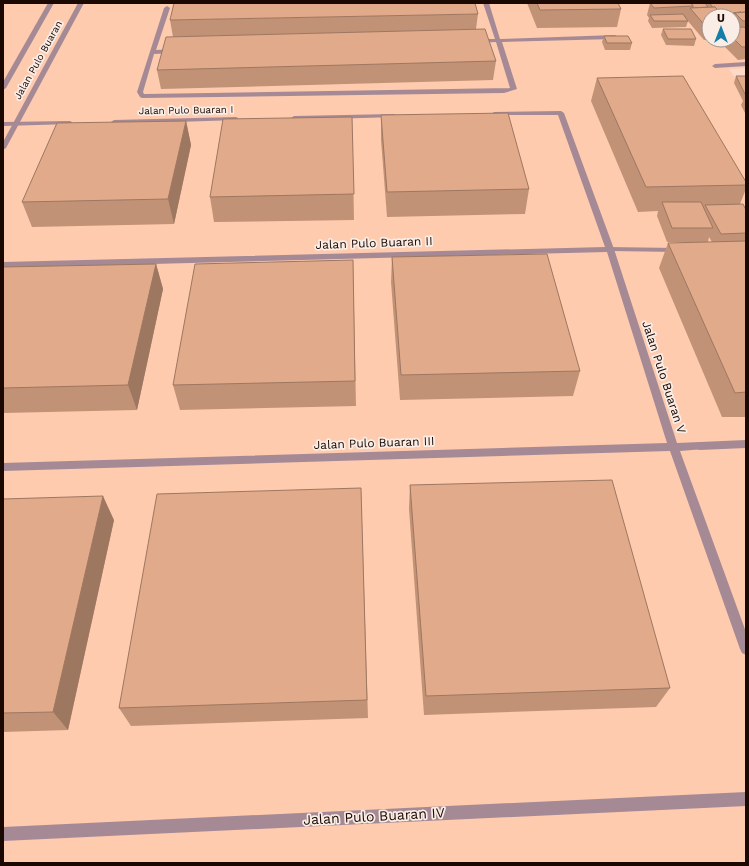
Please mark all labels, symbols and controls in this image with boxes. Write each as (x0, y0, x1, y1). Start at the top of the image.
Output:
north arrow (701, 8, 741, 48)
text: U (717, 12, 725, 25)
street label: Jalan Pulo Buaran (12, 19, 64, 101)
street label: Jalan Pulo Buaran I (139, 104, 233, 116)
street label: Jalan Pulo Buaran II (315, 234, 433, 252)
street label: Jalan Pulo Buaran V (639, 319, 689, 435)
street label: Jalan Pulo Buaran III (313, 434, 435, 452)
street label: Jalan Pulo Buaran IV (303, 804, 445, 828)

